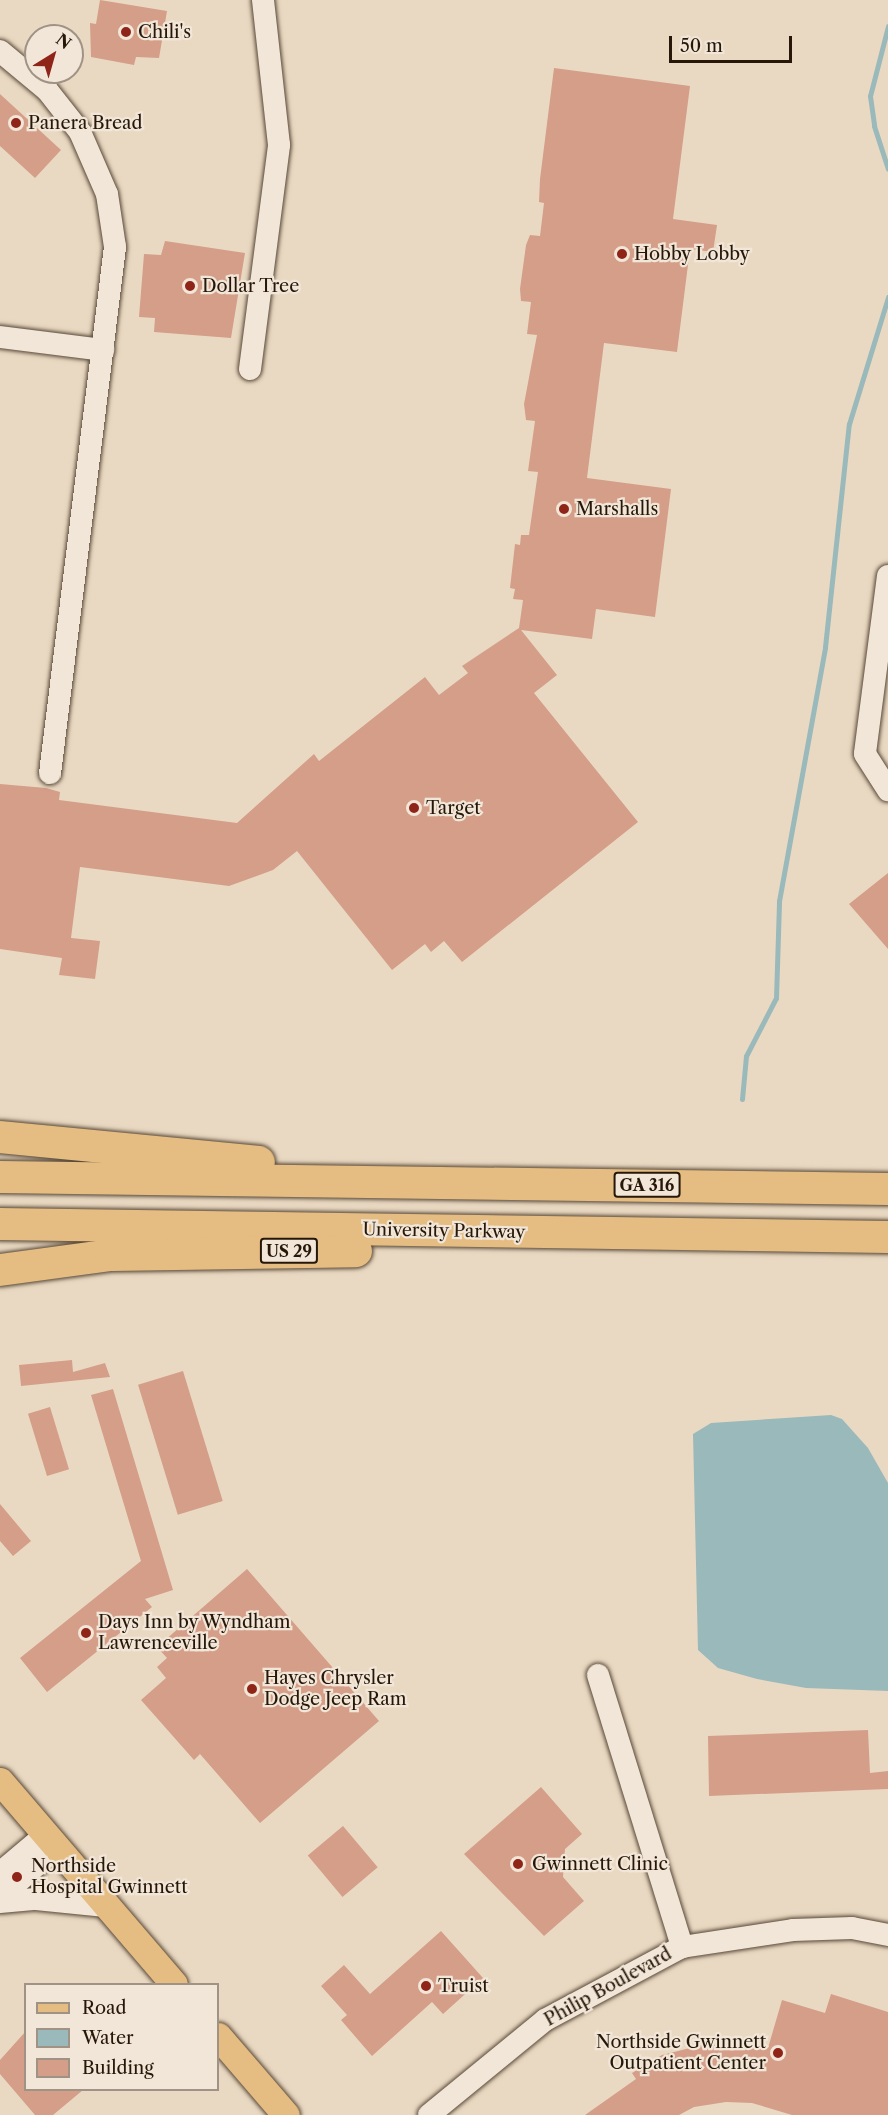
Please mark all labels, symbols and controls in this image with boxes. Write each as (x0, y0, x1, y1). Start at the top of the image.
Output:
place label: Chili's (138, 21, 191, 43)
north arrow (24, 24, 84, 84)
scale bar (672, 24, 795, 62)
marker: Chili's (119, 25, 133, 39)
text: N (52, 29, 75, 53)
text: 50 m (680, 35, 723, 57)
place label: Panera Bread (28, 112, 143, 134)
marker: Panera Bread (9, 116, 23, 130)
place label: Hobby Lobby (634, 243, 750, 265)
marker: Hobby Lobby (615, 247, 629, 261)
place label: Dollar Tree (202, 275, 300, 297)
marker: Dollar Tree (183, 279, 197, 293)
place label: Marshalls (576, 498, 658, 520)
marker: Marshalls (557, 502, 571, 516)
place label: Target (426, 797, 481, 819)
marker: Target (407, 801, 421, 815)
road number: GA 316 (612, 1172, 682, 1198)
street label: University Parkway (362, 1219, 526, 1243)
road number: US 29 (259, 1238, 319, 1264)
place label: Days Inn by Wyndham Lawrenceville (98, 1612, 292, 1654)
marker: Days Inn by Wyndham Lawrenceville (79, 1626, 93, 1640)
place label: Hayes Chrysler Dodge Jeep Ram (264, 1668, 406, 1710)
marker: Hayes Chrysler Dodge Jeep Ram (245, 1682, 259, 1696)
place label: Gwinnett Clinic (532, 1853, 668, 1875)
marker: Gwinnett Clinic (509, 1855, 527, 1873)
place label: Northside Hospital Gwinnett (31, 1856, 188, 1898)
marker: Northside Hospital Gwinnett (8, 1868, 26, 1886)
street label: Philip Boulevard (541, 1943, 675, 2031)
place label: Truist (438, 1975, 489, 1997)
marker: Truist (419, 1979, 433, 1993)
legend (24, 1983, 219, 2091)
text: Road (82, 1997, 127, 2019)
text: Water (82, 2027, 134, 2049)
place label: Northside Gwinnett Outpatient Center (596, 2032, 766, 2074)
marker: Northside Gwinnett Outpatient Center (771, 2046, 785, 2060)
text: Building (82, 2057, 154, 2079)

